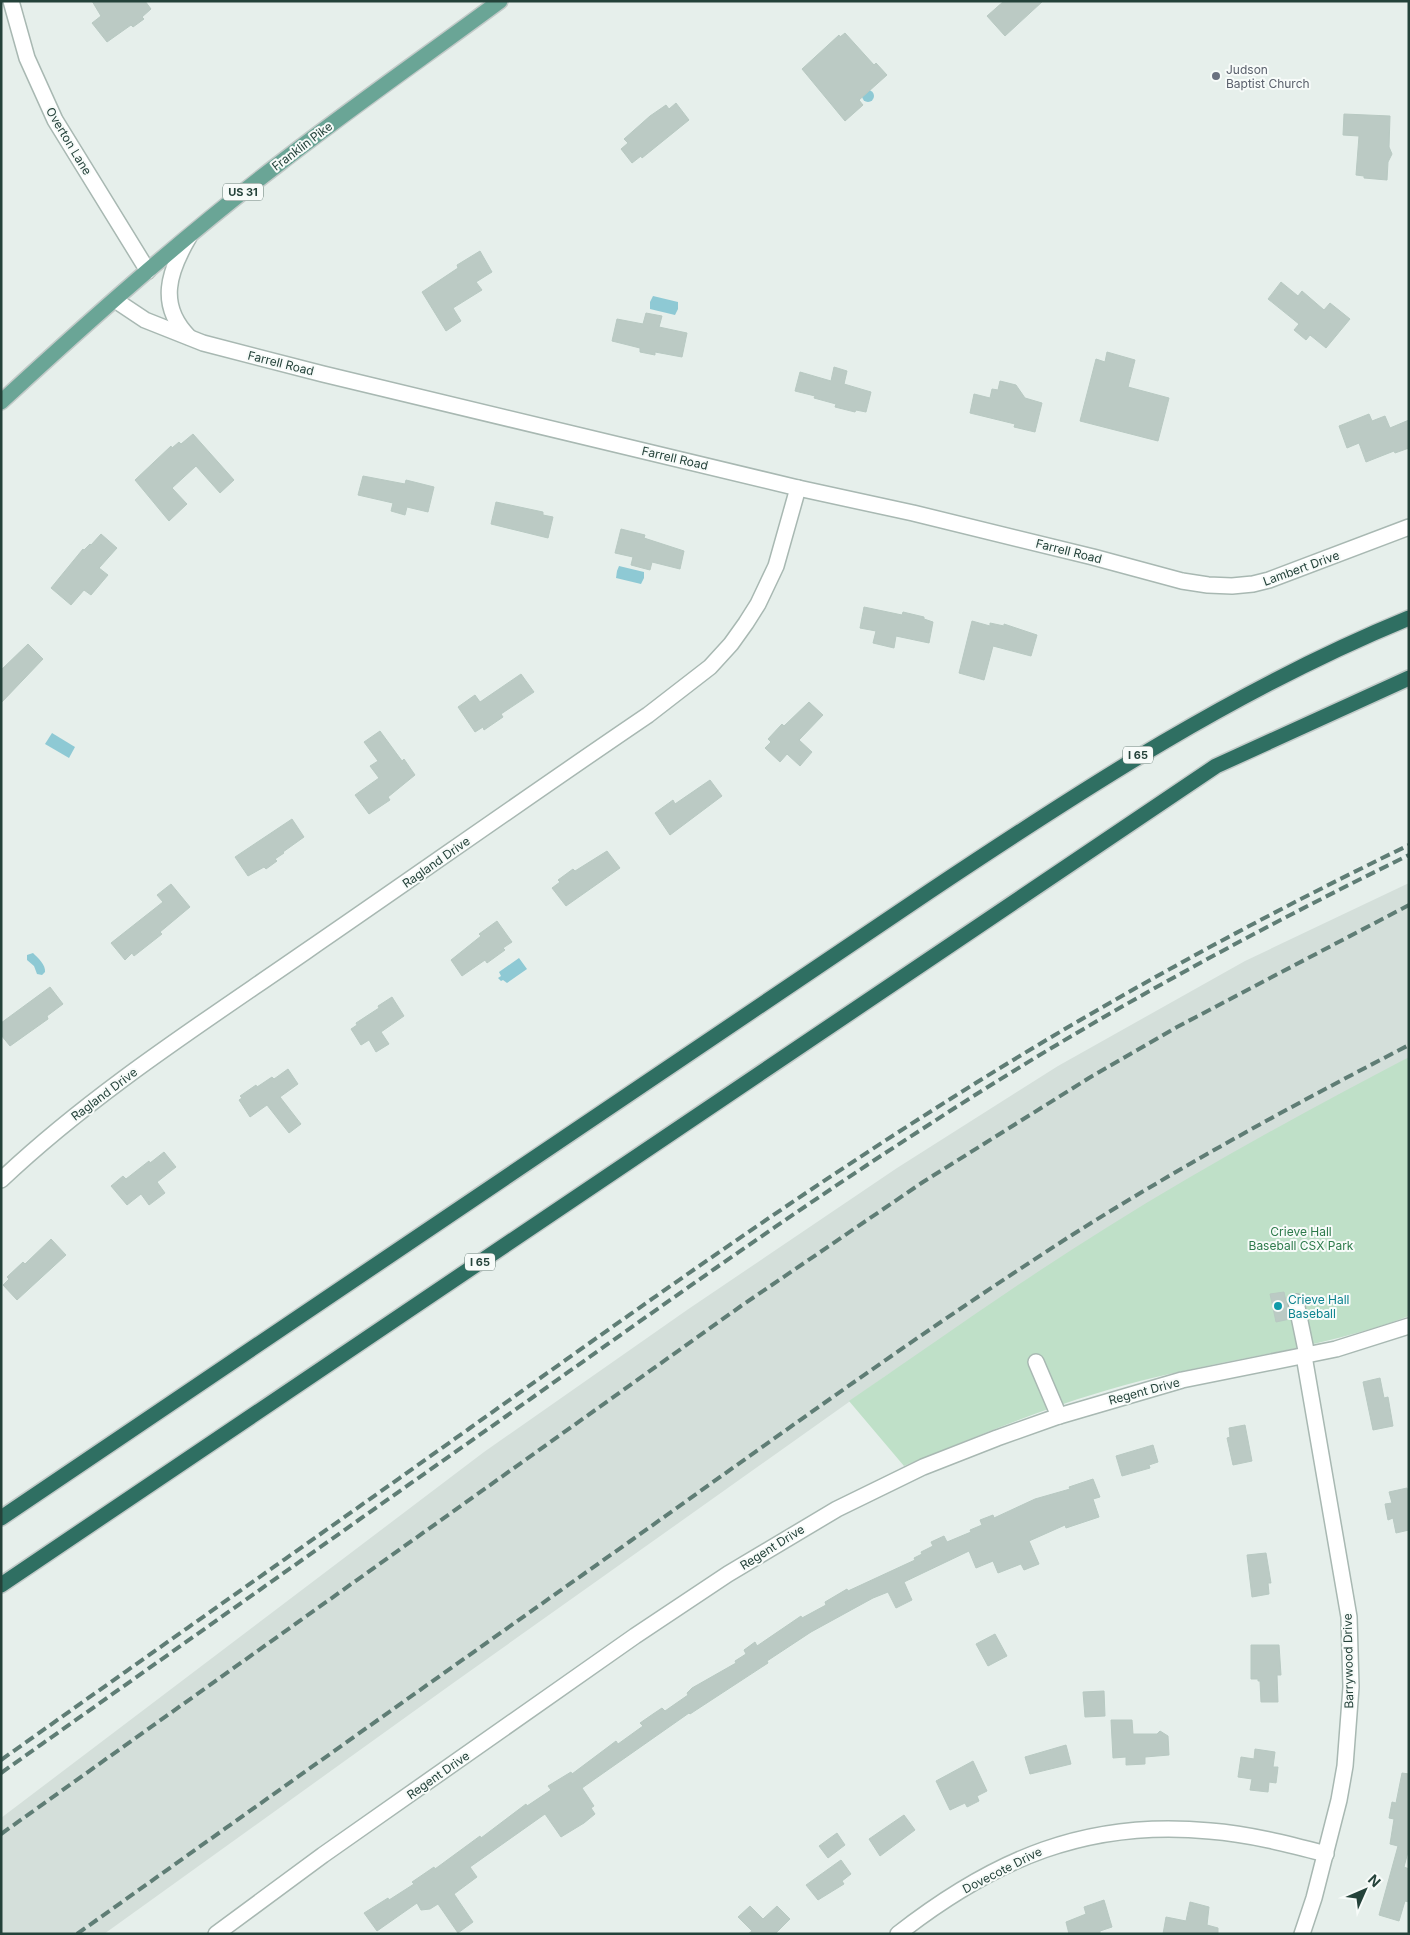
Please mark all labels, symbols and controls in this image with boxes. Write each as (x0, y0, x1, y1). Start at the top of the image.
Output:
place label: Judson Baptist Church (1226, 62, 1310, 91)
marker: Judson Baptist Church (1210, 70, 1222, 82)
street label: Overton Lane (43, 104, 95, 178)
street label: Franklin Pike (269, 118, 335, 174)
road number: US 31 (223, 183, 263, 200)
street label: Farrell Road (246, 348, 316, 378)
street label: Farrell Road (640, 443, 710, 473)
street label: Farrell Road (1034, 536, 1104, 566)
street label: Lambert Drive (1261, 547, 1341, 589)
road number: I 65 (1123, 746, 1153, 764)
street label: Ragland Drive (399, 833, 473, 891)
street label: Ragland Drive (68, 1064, 140, 1124)
park label: Crieve Hall Baseball CSX Park (1249, 1224, 1354, 1253)
road number: I 65 (465, 1254, 495, 1270)
place label: Crieve Hall Baseball (1288, 1292, 1350, 1321)
marker: Crieve Hall Baseball (1272, 1300, 1284, 1312)
street label: Regent Drive (1107, 1374, 1181, 1408)
street label: Regent Drive (737, 1521, 807, 1573)
street label: Barrywood Drive (1340, 1613, 1356, 1709)
street label: Regent Drive (404, 1748, 472, 1802)
street label: Dovecote Drive (960, 1844, 1044, 1896)
north arrow (1340, 1865, 1390, 1915)
text: N (1365, 1871, 1384, 1890)

